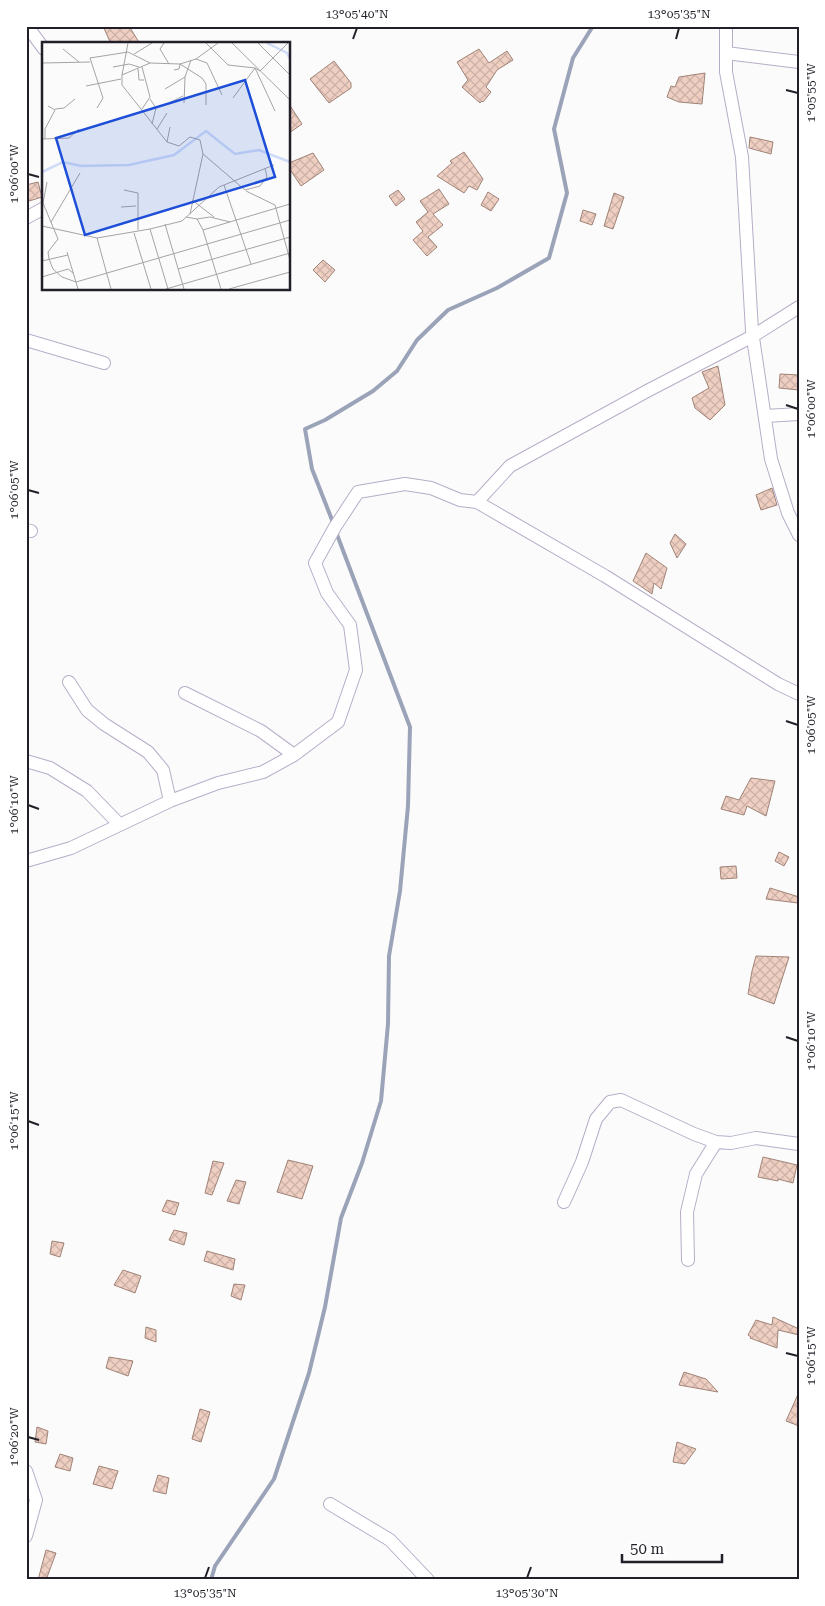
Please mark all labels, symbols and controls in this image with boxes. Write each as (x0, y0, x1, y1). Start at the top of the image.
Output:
text: 13°05'40"N (325, 7, 389, 21)
text: 13°05'35"N (647, 7, 711, 21)
inset map (42, 42, 290, 290)
text: 1°05'55"W (804, 63, 818, 123)
text: 1°06'00"W (7, 144, 21, 204)
text: 1°06'00"W (804, 379, 818, 439)
text: 1°06'05"W (7, 460, 21, 520)
text: 1°06'05"W (804, 695, 818, 755)
text: 1°06'10"W (7, 775, 21, 835)
text: 1°06'10"W (804, 1011, 818, 1071)
text: 1°06'15"W (7, 1091, 21, 1151)
text: 1°06'15"W (804, 1326, 818, 1386)
text: 1°06'20"W (7, 1407, 21, 1467)
scale bar (622, 1531, 722, 1563)
text: 50 m (630, 1540, 665, 1558)
text: 13°05'35"N (173, 1586, 237, 1600)
text: 13°05'30"N (495, 1586, 559, 1600)

